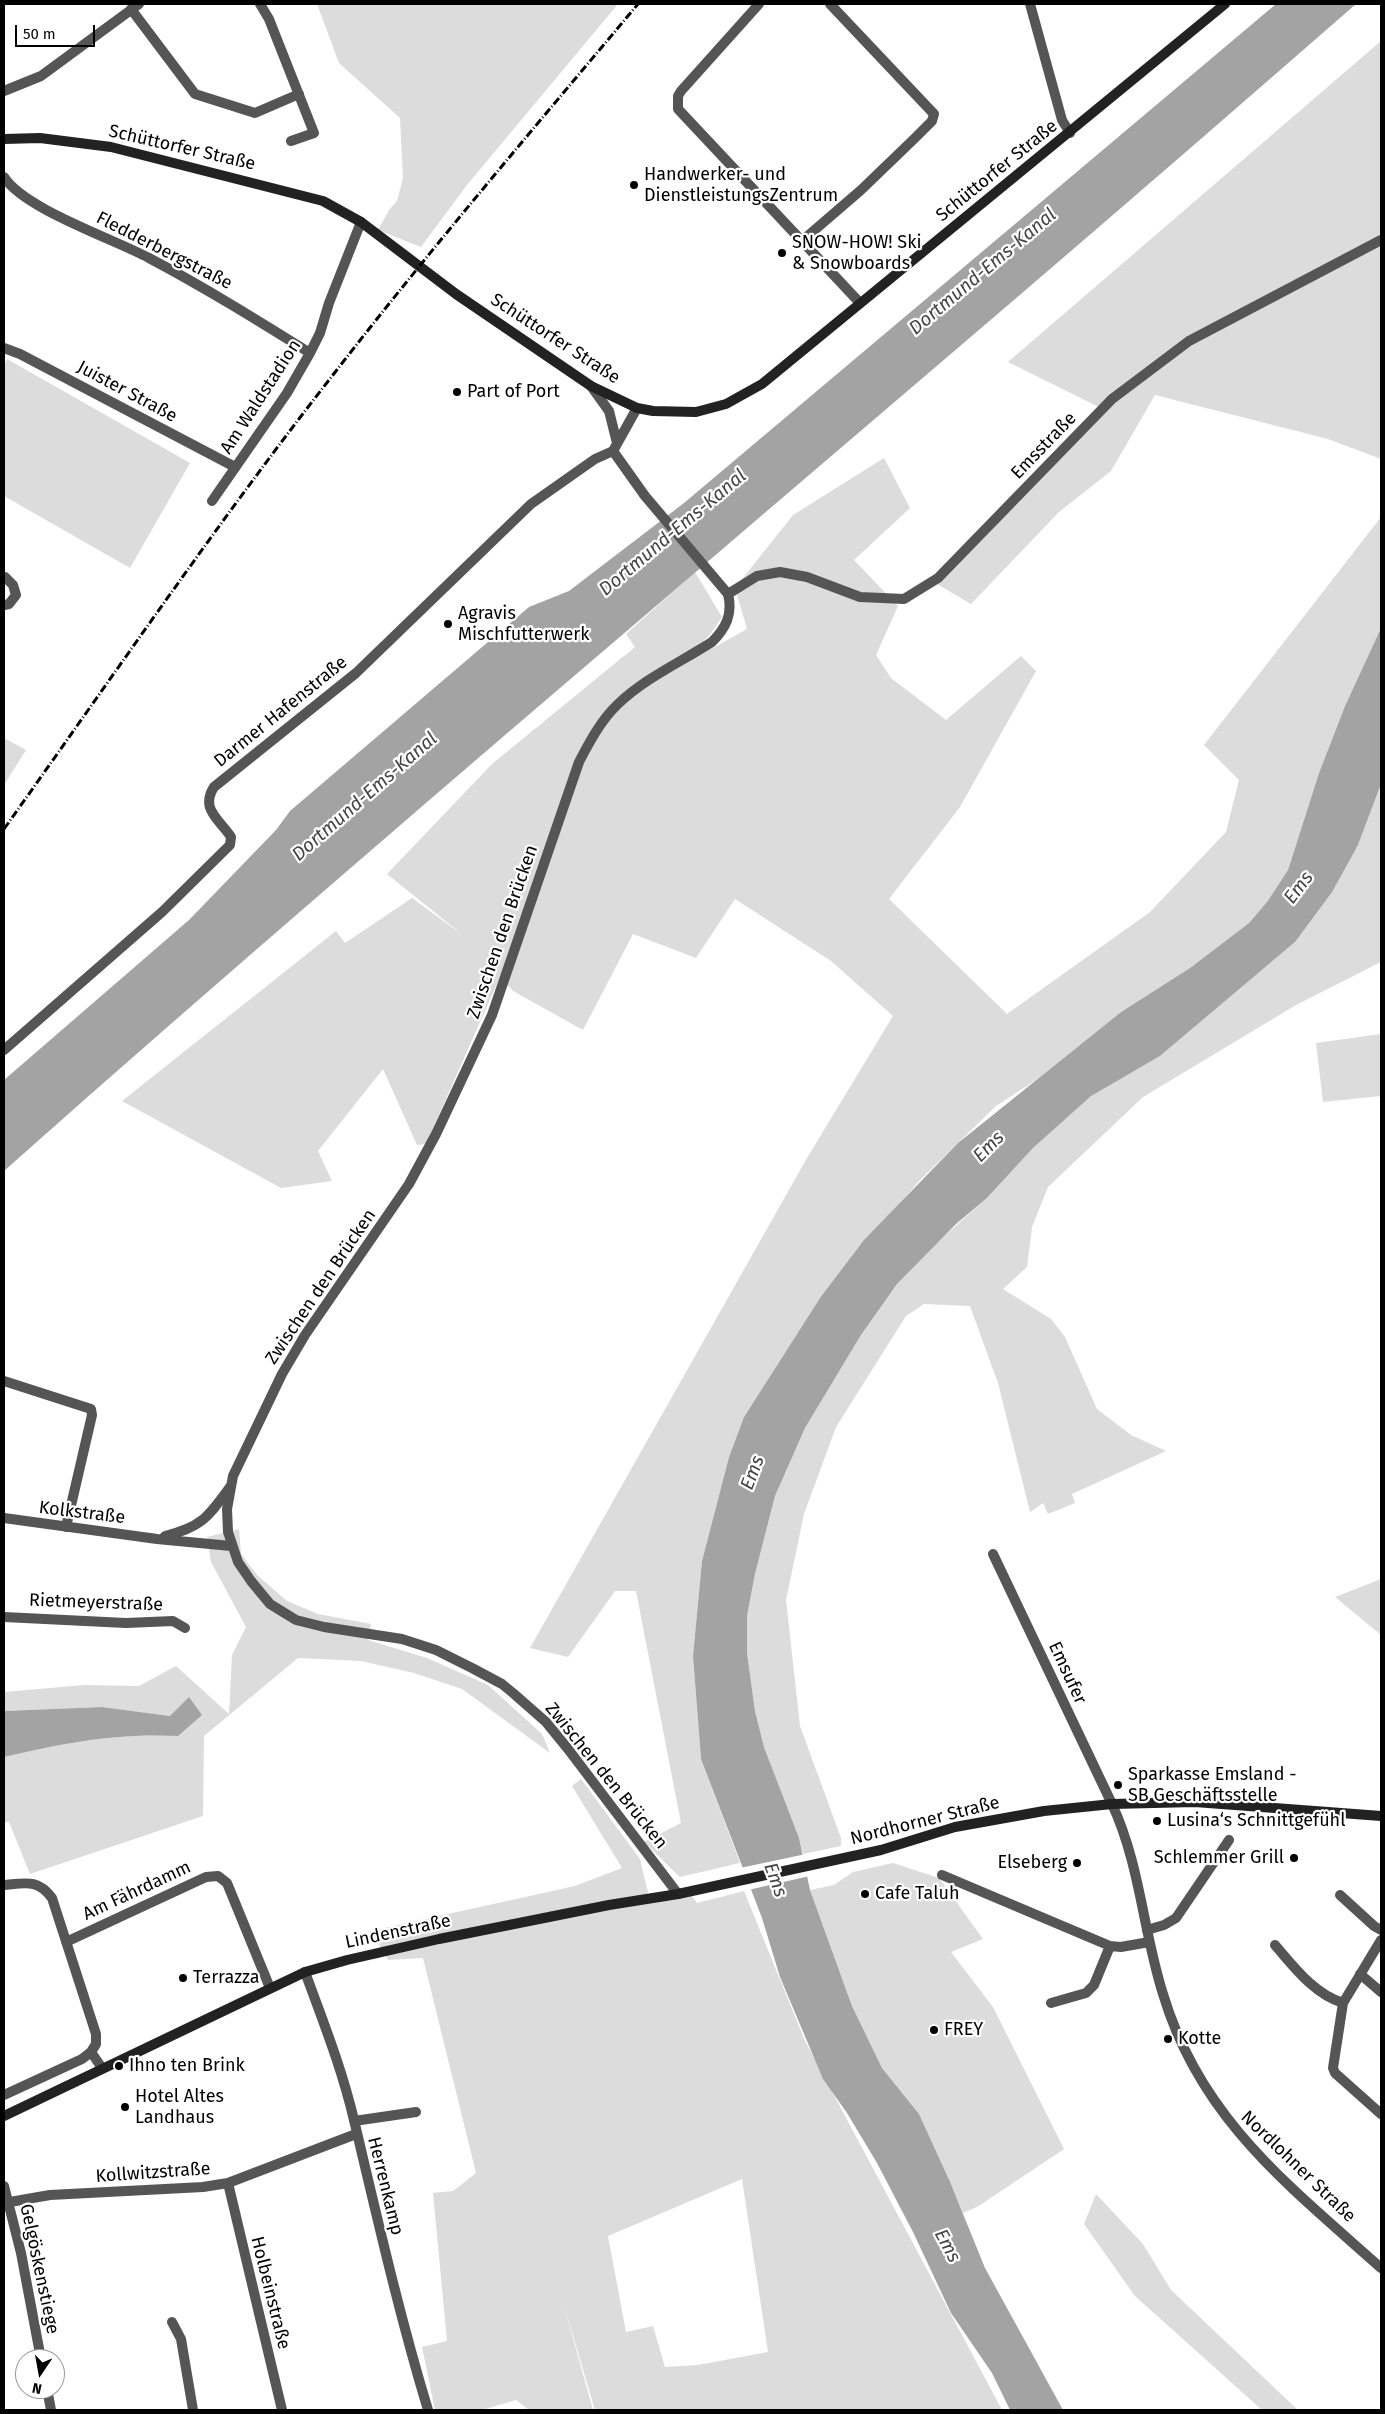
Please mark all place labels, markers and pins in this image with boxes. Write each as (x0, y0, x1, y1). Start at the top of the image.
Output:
place label: Handwerker- und DienstleistungsZentrum (644, 164, 838, 206)
marker: Handwerker- und DienstleistungsZentrum (628, 179, 640, 191)
place label: SNOW-HOW! Ski & Snowboards (792, 232, 921, 274)
marker: SNOW-HOW! Ski & Snowboards (776, 247, 788, 259)
place label: Part of Port (467, 381, 560, 403)
marker: Part of Port (451, 386, 463, 398)
place label: Agravis Mischfutterwerk (458, 603, 590, 646)
marker: Agravis Mischfutterwerk (442, 618, 454, 630)
place label: Sparkasse Emsland - SB Geschäftsstelle (1128, 1764, 1296, 1806)
marker: Sparkasse Emsland - SB Geschäftsstelle (1112, 1779, 1124, 1791)
place label: Lusina‘s Schnittgefühl (1167, 1810, 1345, 1832)
marker: Lusina‘s Schnittgefühl (1151, 1815, 1163, 1827)
place label: Schlemmer Grill (1154, 1847, 1284, 1869)
place label: Elseberg (997, 1852, 1067, 1874)
marker: Schlemmer Grill (1288, 1852, 1300, 1864)
marker: Elseberg (1071, 1857, 1083, 1869)
place label: Cafe Taluh (875, 1883, 959, 1905)
marker: Cafe Taluh (859, 1888, 871, 1900)
place label: Terrazza (193, 1967, 259, 1989)
marker: Terrazza (177, 1972, 189, 1984)
place label: FREY (944, 2019, 983, 2041)
marker: FREY (928, 2024, 940, 2036)
place label: Kotte (1178, 2028, 1221, 2050)
marker: Kotte (1162, 2033, 1174, 2045)
place label: Ihno ten Brink (129, 2055, 245, 2077)
marker: Ihno ten Brink (113, 2060, 125, 2072)
place label: Hotel Altes Landhaus (135, 2086, 224, 2128)
marker: Hotel Altes Landhaus (119, 2101, 131, 2113)

